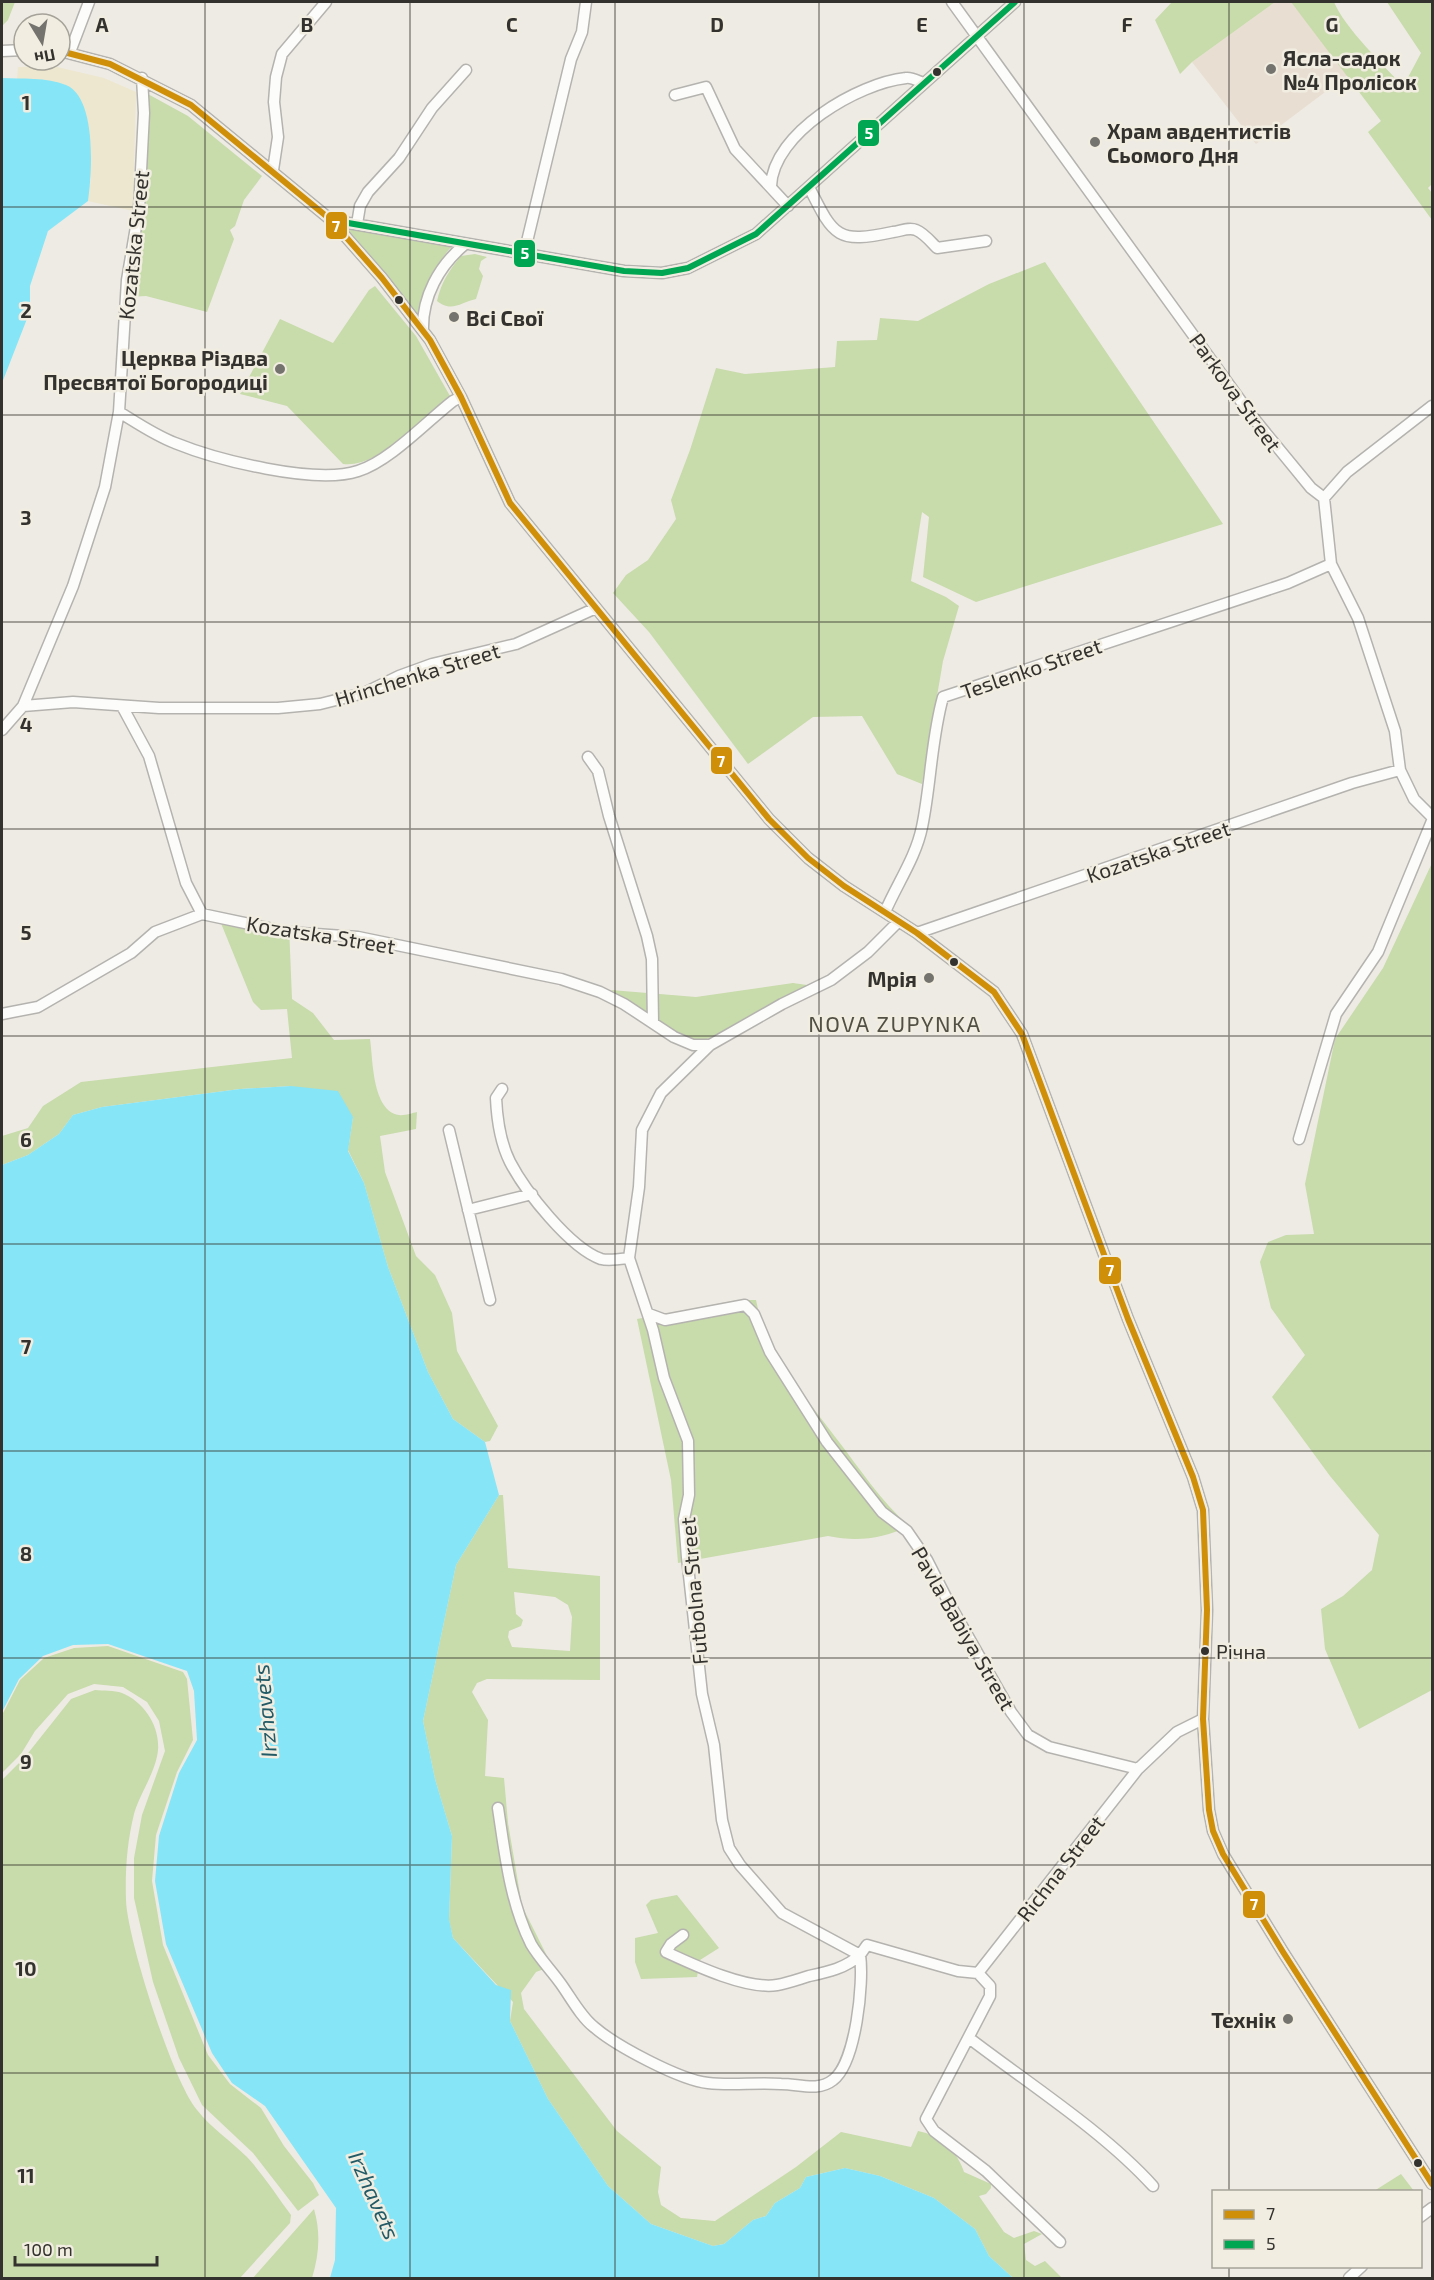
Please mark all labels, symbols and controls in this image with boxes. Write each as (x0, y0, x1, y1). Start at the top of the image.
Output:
north arrow (12, 12, 72, 72)
text: A (95, 12, 109, 36)
text: B (301, 12, 313, 36)
text: C (506, 12, 518, 36)
text: D (710, 12, 724, 36)
text: E (916, 12, 928, 36)
text: F (1121, 12, 1133, 36)
text: G (1326, 12, 1338, 36)
place label: Ясла-садок №4 Пролісок (1283, 45, 1417, 94)
text: Пн (33, 46, 57, 69)
marker: Ясла-садок №4 Пролісок (1264, 62, 1278, 76)
unlabelled marker (931, 66, 943, 78)
text: 1 (22, 90, 30, 114)
place label: Храм авдентистів Сьомого Дня (1107, 118, 1291, 167)
line badge: 5 (857, 119, 880, 147)
text: 5 (865, 123, 874, 142)
marker: Храм авдентистів Сьомого Дня (1088, 135, 1102, 149)
street label: Kozatska Street (113, 169, 153, 321)
line badge: 7 (325, 211, 348, 240)
text: 7 (332, 216, 341, 235)
line badge: 5 (513, 239, 536, 268)
text: 5 (521, 243, 530, 262)
unlabelled marker (393, 294, 405, 306)
text: 2 (20, 298, 32, 322)
place label: Всі Свої (466, 305, 544, 330)
marker: Всі Свої (447, 310, 461, 324)
street label: Parkova Street (1185, 328, 1287, 456)
place label: Церква Різдва Пресвятої Богородиці (43, 345, 268, 394)
marker: Церква Різдва Пресвятої Богородиці (273, 362, 287, 376)
text: 3 (20, 505, 32, 529)
street label: Teslenko Street (958, 632, 1104, 704)
street label: Hrinchenka Street (332, 637, 502, 711)
text: 4 (20, 712, 33, 736)
line badge: 7 (710, 746, 733, 775)
text: 7 (717, 751, 726, 770)
street label: Kozatska Street (1083, 815, 1233, 887)
street label: Kozatska Street (245, 910, 397, 958)
text: 5 (20, 920, 32, 944)
unlabelled marker (948, 956, 960, 968)
place label: Мрія (867, 966, 917, 991)
marker: Мрія (922, 971, 936, 985)
district label: NOVA ZUPYNKA (808, 1010, 982, 1036)
text: 6 (20, 1127, 32, 1151)
line badge: 7 (1098, 1256, 1122, 1285)
text: 7 (1106, 1260, 1115, 1279)
text: 7 (21, 1334, 32, 1358)
street label: Futbolna Street (674, 1516, 712, 1666)
text: 8 (20, 1541, 32, 1565)
street label: Pavla Babiya Street (907, 1542, 1021, 1714)
place label: Річна (1216, 1639, 1266, 1663)
marker: Річна (1199, 1645, 1211, 1657)
water label: Irzhavets (247, 1663, 281, 1759)
text: 9 (20, 1749, 32, 1773)
street label: Richna Street (1011, 1810, 1109, 1926)
line badge: 7 (1242, 1890, 1266, 1919)
text: 7 (1250, 1894, 1259, 1913)
text: 10 (15, 1956, 37, 1980)
place label: Технік (1211, 2007, 1276, 2032)
marker: Технік (1281, 2012, 1295, 2026)
water label: Irzhavets (344, 2147, 406, 2243)
unlabelled marker (1412, 2157, 1424, 2169)
text: 11 (17, 2163, 35, 2187)
legend (1212, 2190, 1422, 2268)
text: 7 (1266, 2202, 1275, 2224)
scale bar (15, 2229, 158, 2267)
text: 5 (1266, 2232, 1276, 2254)
text: 100 m (24, 2238, 73, 2260)

